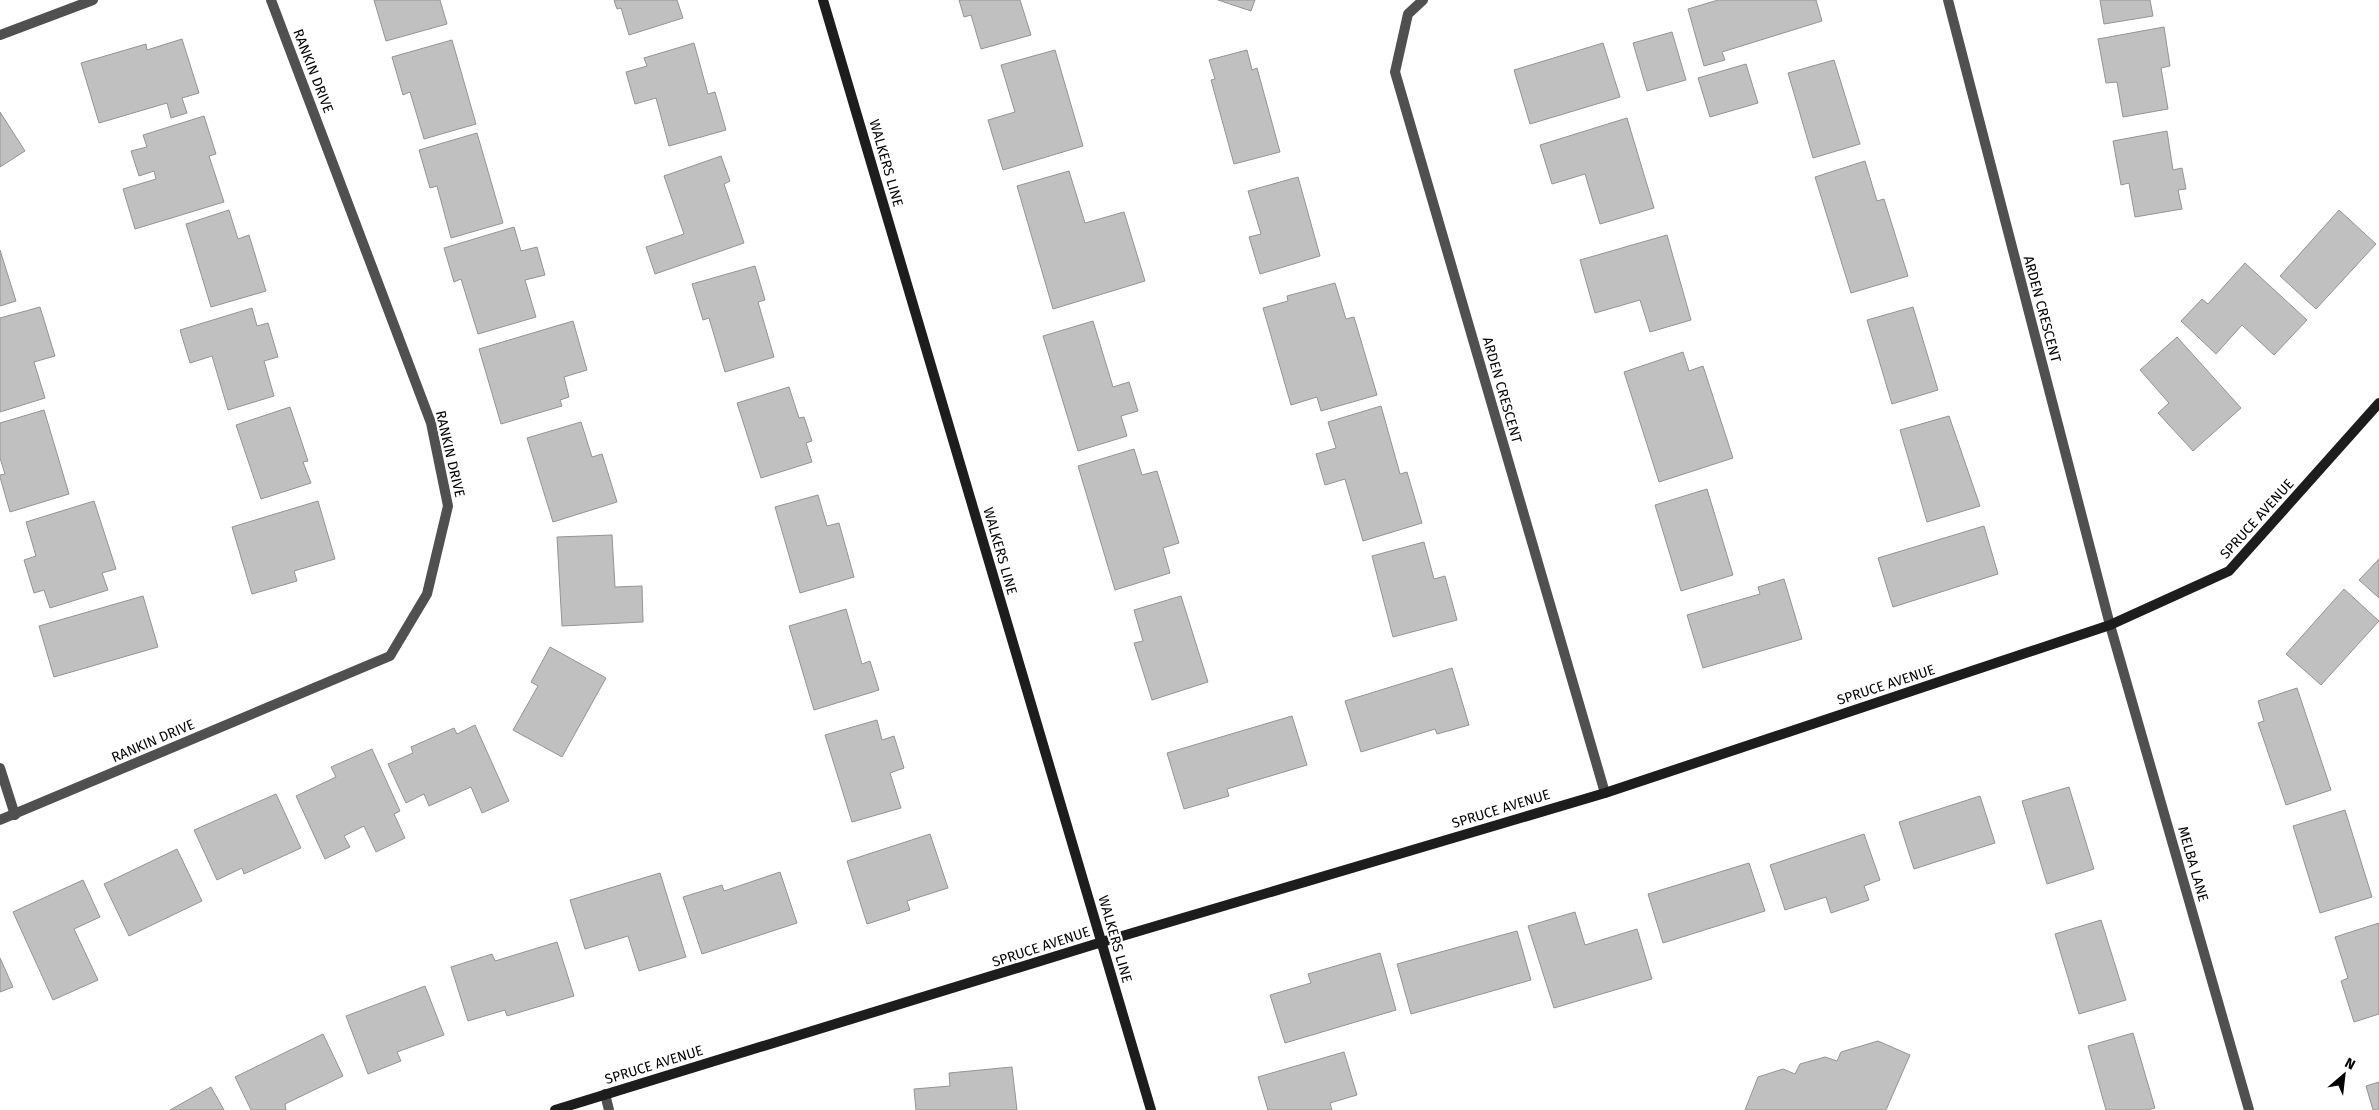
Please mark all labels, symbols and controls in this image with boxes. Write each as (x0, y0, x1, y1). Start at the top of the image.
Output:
street label: RANKIN DRIVE (289, 27, 337, 115)
street label: WALKERS LINE (865, 117, 907, 209)
street label: ARDEN CRESCENT (2020, 254, 2065, 365)
street label: ARDEN CRESCENT (1479, 335, 1525, 446)
street label: RANKIN DRIVE (432, 409, 468, 499)
street label: SPRUCE AVENUE (2217, 475, 2297, 563)
street label: WALKERS LINE (979, 505, 1021, 597)
street label: SPRUCE AVENUE (1835, 661, 1937, 709)
street label: RANKIN DRIVE (109, 716, 197, 766)
street label: SPRUCE AVENUE (1450, 786, 1552, 832)
street label: MELBA LANE (2174, 824, 2212, 904)
street label: WALKERS LINE (1094, 893, 1136, 985)
street label: SPRUCE AVENUE (990, 923, 1092, 971)
street label: SPRUCE AVENUE (603, 1042, 705, 1088)
north arrow (2319, 1050, 2369, 1100)
text: N (2342, 1054, 2358, 1074)

